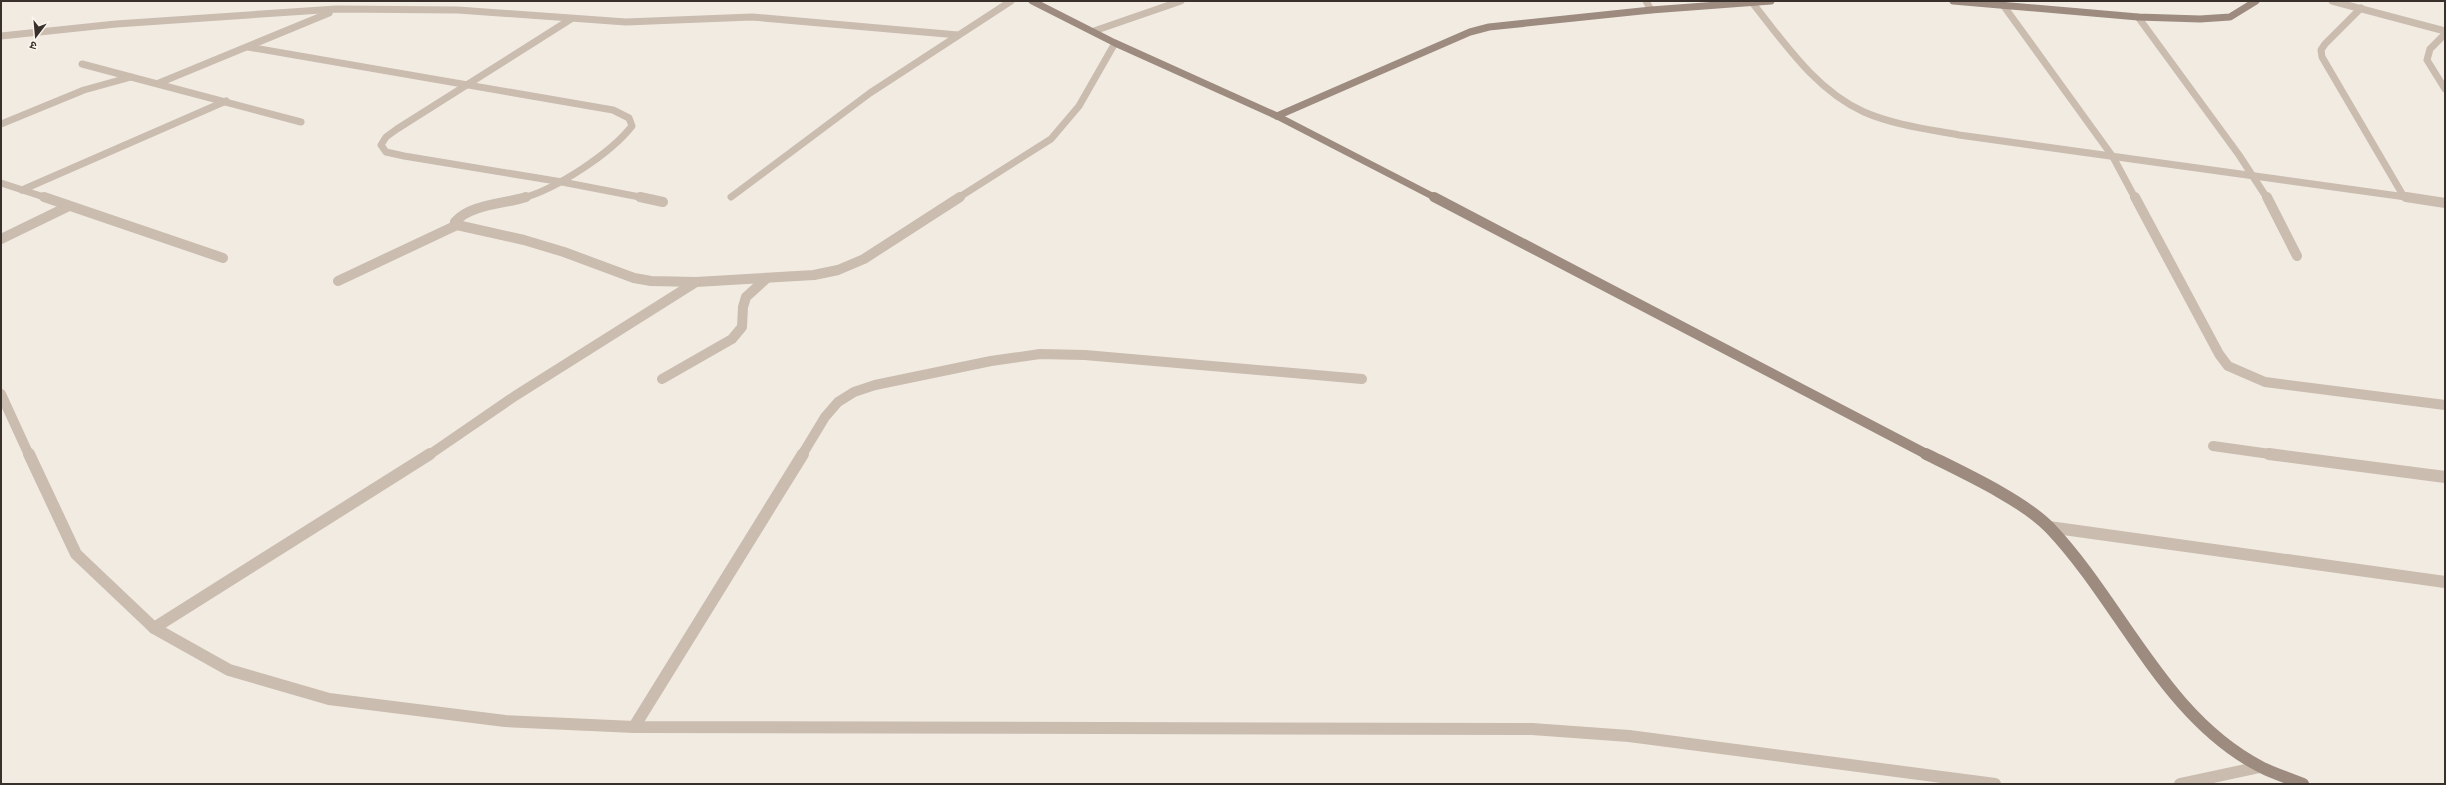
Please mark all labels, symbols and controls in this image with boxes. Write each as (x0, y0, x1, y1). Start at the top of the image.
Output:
north arrow (16, 16, 56, 56)
text: उ (28, 38, 38, 53)

